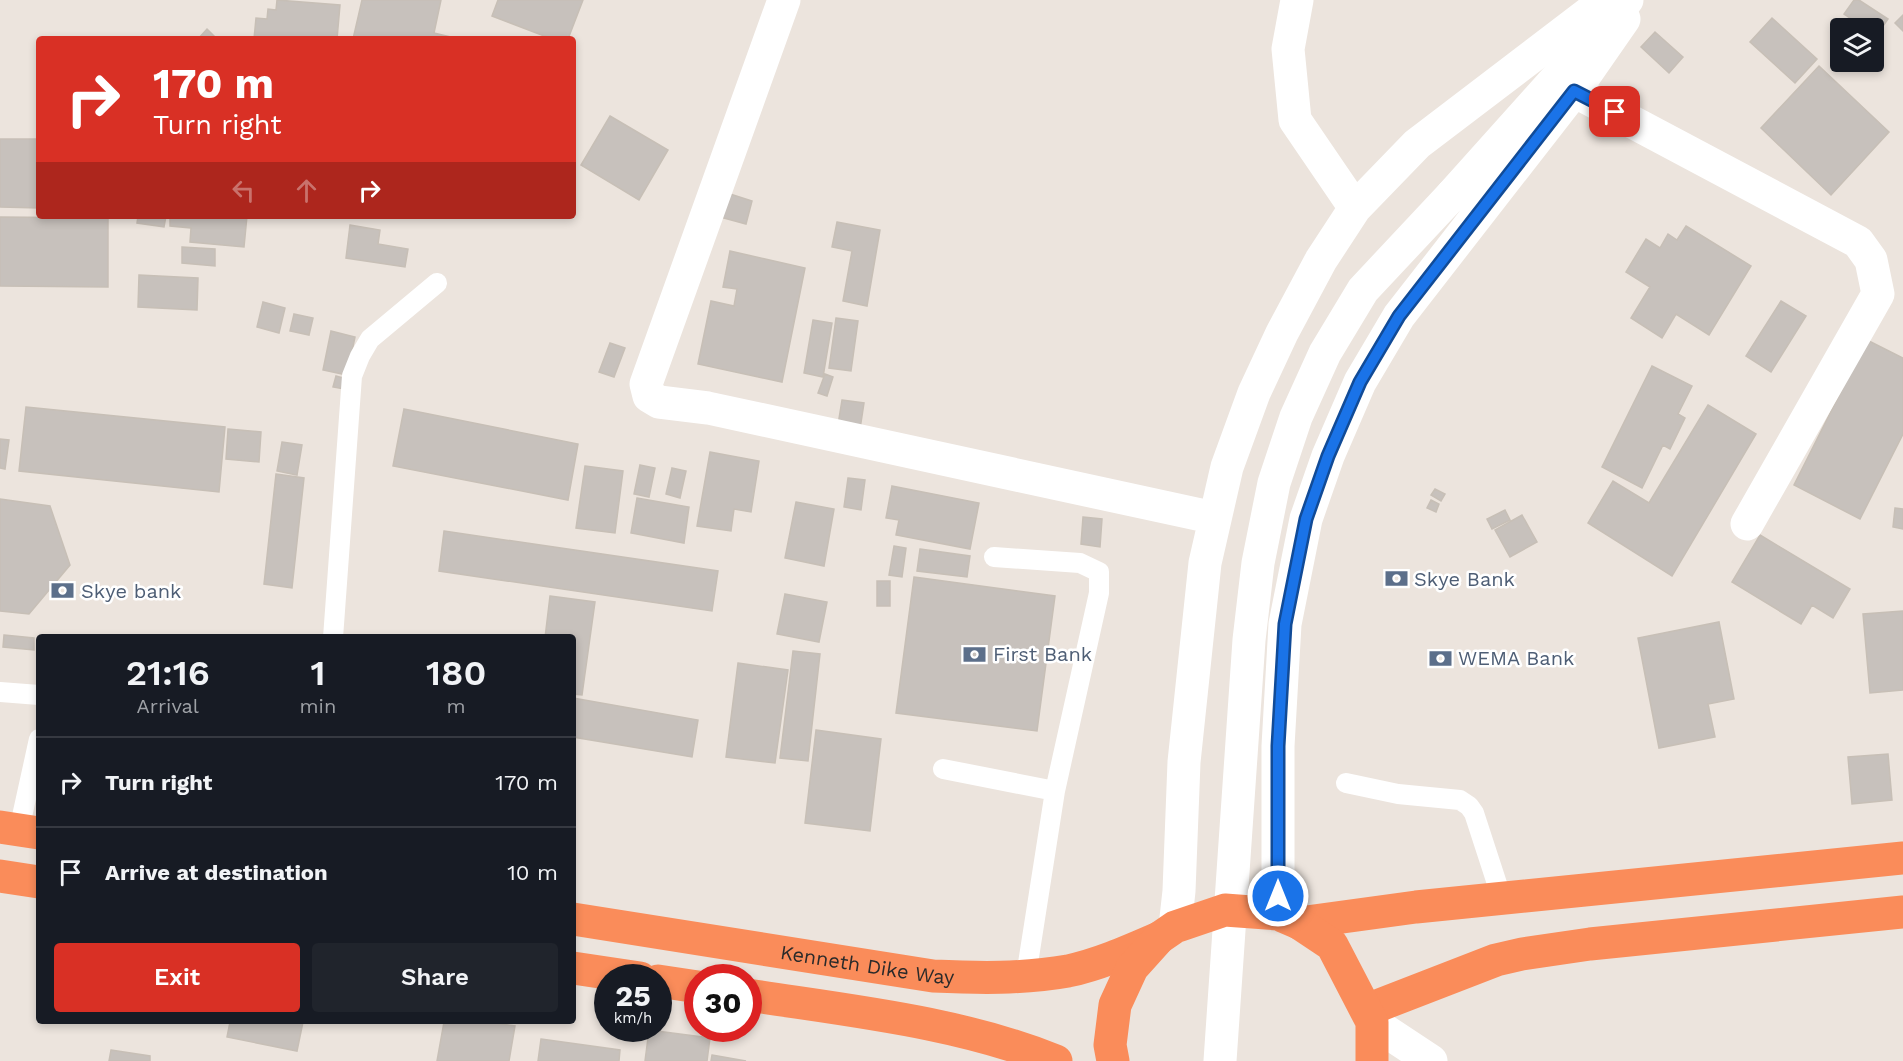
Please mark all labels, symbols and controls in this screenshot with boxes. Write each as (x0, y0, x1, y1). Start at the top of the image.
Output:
map controls (1830, 18, 1884, 72)
button: layers (1830, 18, 1884, 72)
text: 170 m (153, 59, 274, 108)
icon: right (54, 60, 132, 138)
pin (1589, 86, 1640, 137)
icon: arrive (1598, 95, 1631, 128)
text: Turn right (153, 109, 282, 141)
icon: left (227, 174, 260, 207)
icon: ahead (290, 174, 323, 207)
icon: right (353, 174, 386, 207)
bank icon: Skye Bank (1383, 566, 1409, 592)
place label: Skye Bank (1414, 567, 1515, 591)
bank icon: Skye bank (50, 578, 76, 604)
place label: Skye bank (81, 579, 181, 603)
bank icon: First Bank (962, 641, 988, 667)
place label: First Bank (993, 642, 1092, 666)
bank icon: WEMA Bank (1427, 645, 1453, 671)
place label: WEMA Bank (1458, 646, 1574, 670)
text: 21:16 (126, 652, 210, 694)
text: 1 (310, 652, 325, 694)
text: 180 (426, 652, 486, 694)
text: Arrival (137, 694, 199, 718)
text: min (300, 694, 336, 718)
text: m (447, 694, 466, 718)
icon: right (54, 766, 87, 799)
text: Turn right (105, 770, 212, 795)
text: 170 m (495, 770, 558, 795)
icon: arrive (54, 856, 87, 889)
text: Arrive at destination (105, 860, 328, 885)
text: 10 m (507, 860, 558, 885)
position arrow (1246, 864, 1310, 928)
street label: Kenneth Dike Way (779, 940, 955, 989)
button: Exit (54, 943, 300, 1012)
button: Share (312, 943, 558, 1012)
speed limit sign: 30 (684, 964, 762, 1042)
text: 25 (615, 978, 651, 1013)
text: km/h (614, 1009, 652, 1027)

